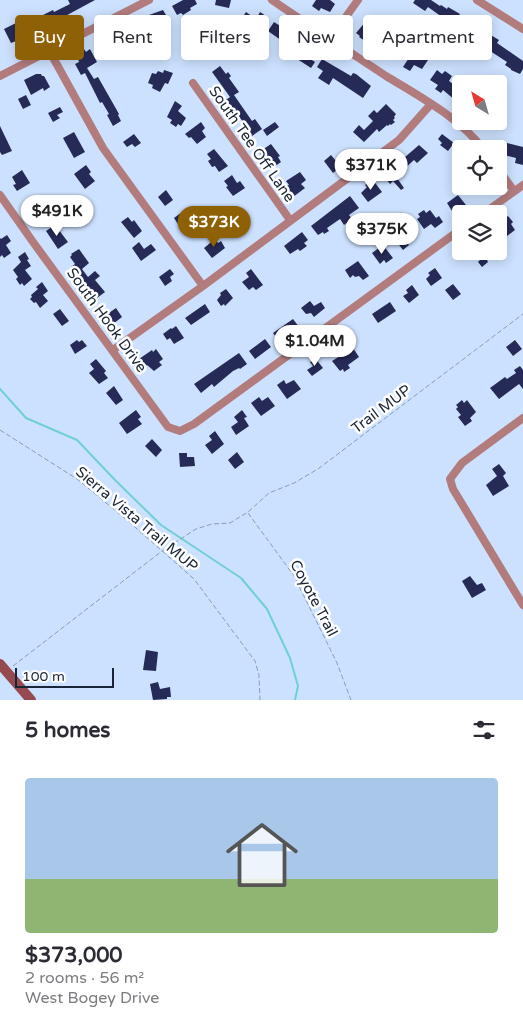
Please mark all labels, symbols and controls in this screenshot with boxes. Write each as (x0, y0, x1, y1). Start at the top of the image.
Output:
chip: Buy (15, 15, 84, 60)
chip: Rent (94, 15, 171, 60)
chip: Filters (181, 15, 269, 60)
chip: New (279, 15, 353, 60)
chip: Apartment (363, 15, 492, 60)
north arrow (452, 75, 508, 130)
map controls (452, 75, 507, 260)
street label: South Tee Off Lane (205, 82, 299, 206)
button: locate (452, 140, 507, 195)
pin: $371K (336, 148, 406, 191)
text: $371K (346, 155, 396, 175)
pin: $491K (22, 194, 92, 237)
text: $491K (32, 201, 82, 221)
button: layers (452, 205, 507, 260)
pin: $373K (179, 206, 249, 248)
text: $373K (189, 212, 239, 232)
pin: $375K (347, 212, 417, 255)
text: $375K (357, 219, 407, 239)
street label: South Hook Drive (63, 264, 151, 376)
pin: $1.04M (274, 324, 356, 367)
text: $1.04M (285, 331, 345, 351)
street label: Trail MUP (348, 381, 414, 437)
street label: Sierra Vista Trail MUP (72, 463, 202, 575)
street label: Coyote Trail (286, 557, 342, 639)
scale bar (15, 665, 114, 688)
text: 100 m (22, 668, 65, 685)
icon: filters (470, 716, 498, 744)
text: 5 homes (25, 718, 110, 743)
icon: home (217, 810, 307, 900)
text: $373,000 (25, 943, 123, 968)
text: 2 rooms · 56 m² (25, 968, 144, 988)
text: West Bogey Drive (25, 988, 159, 1008)

